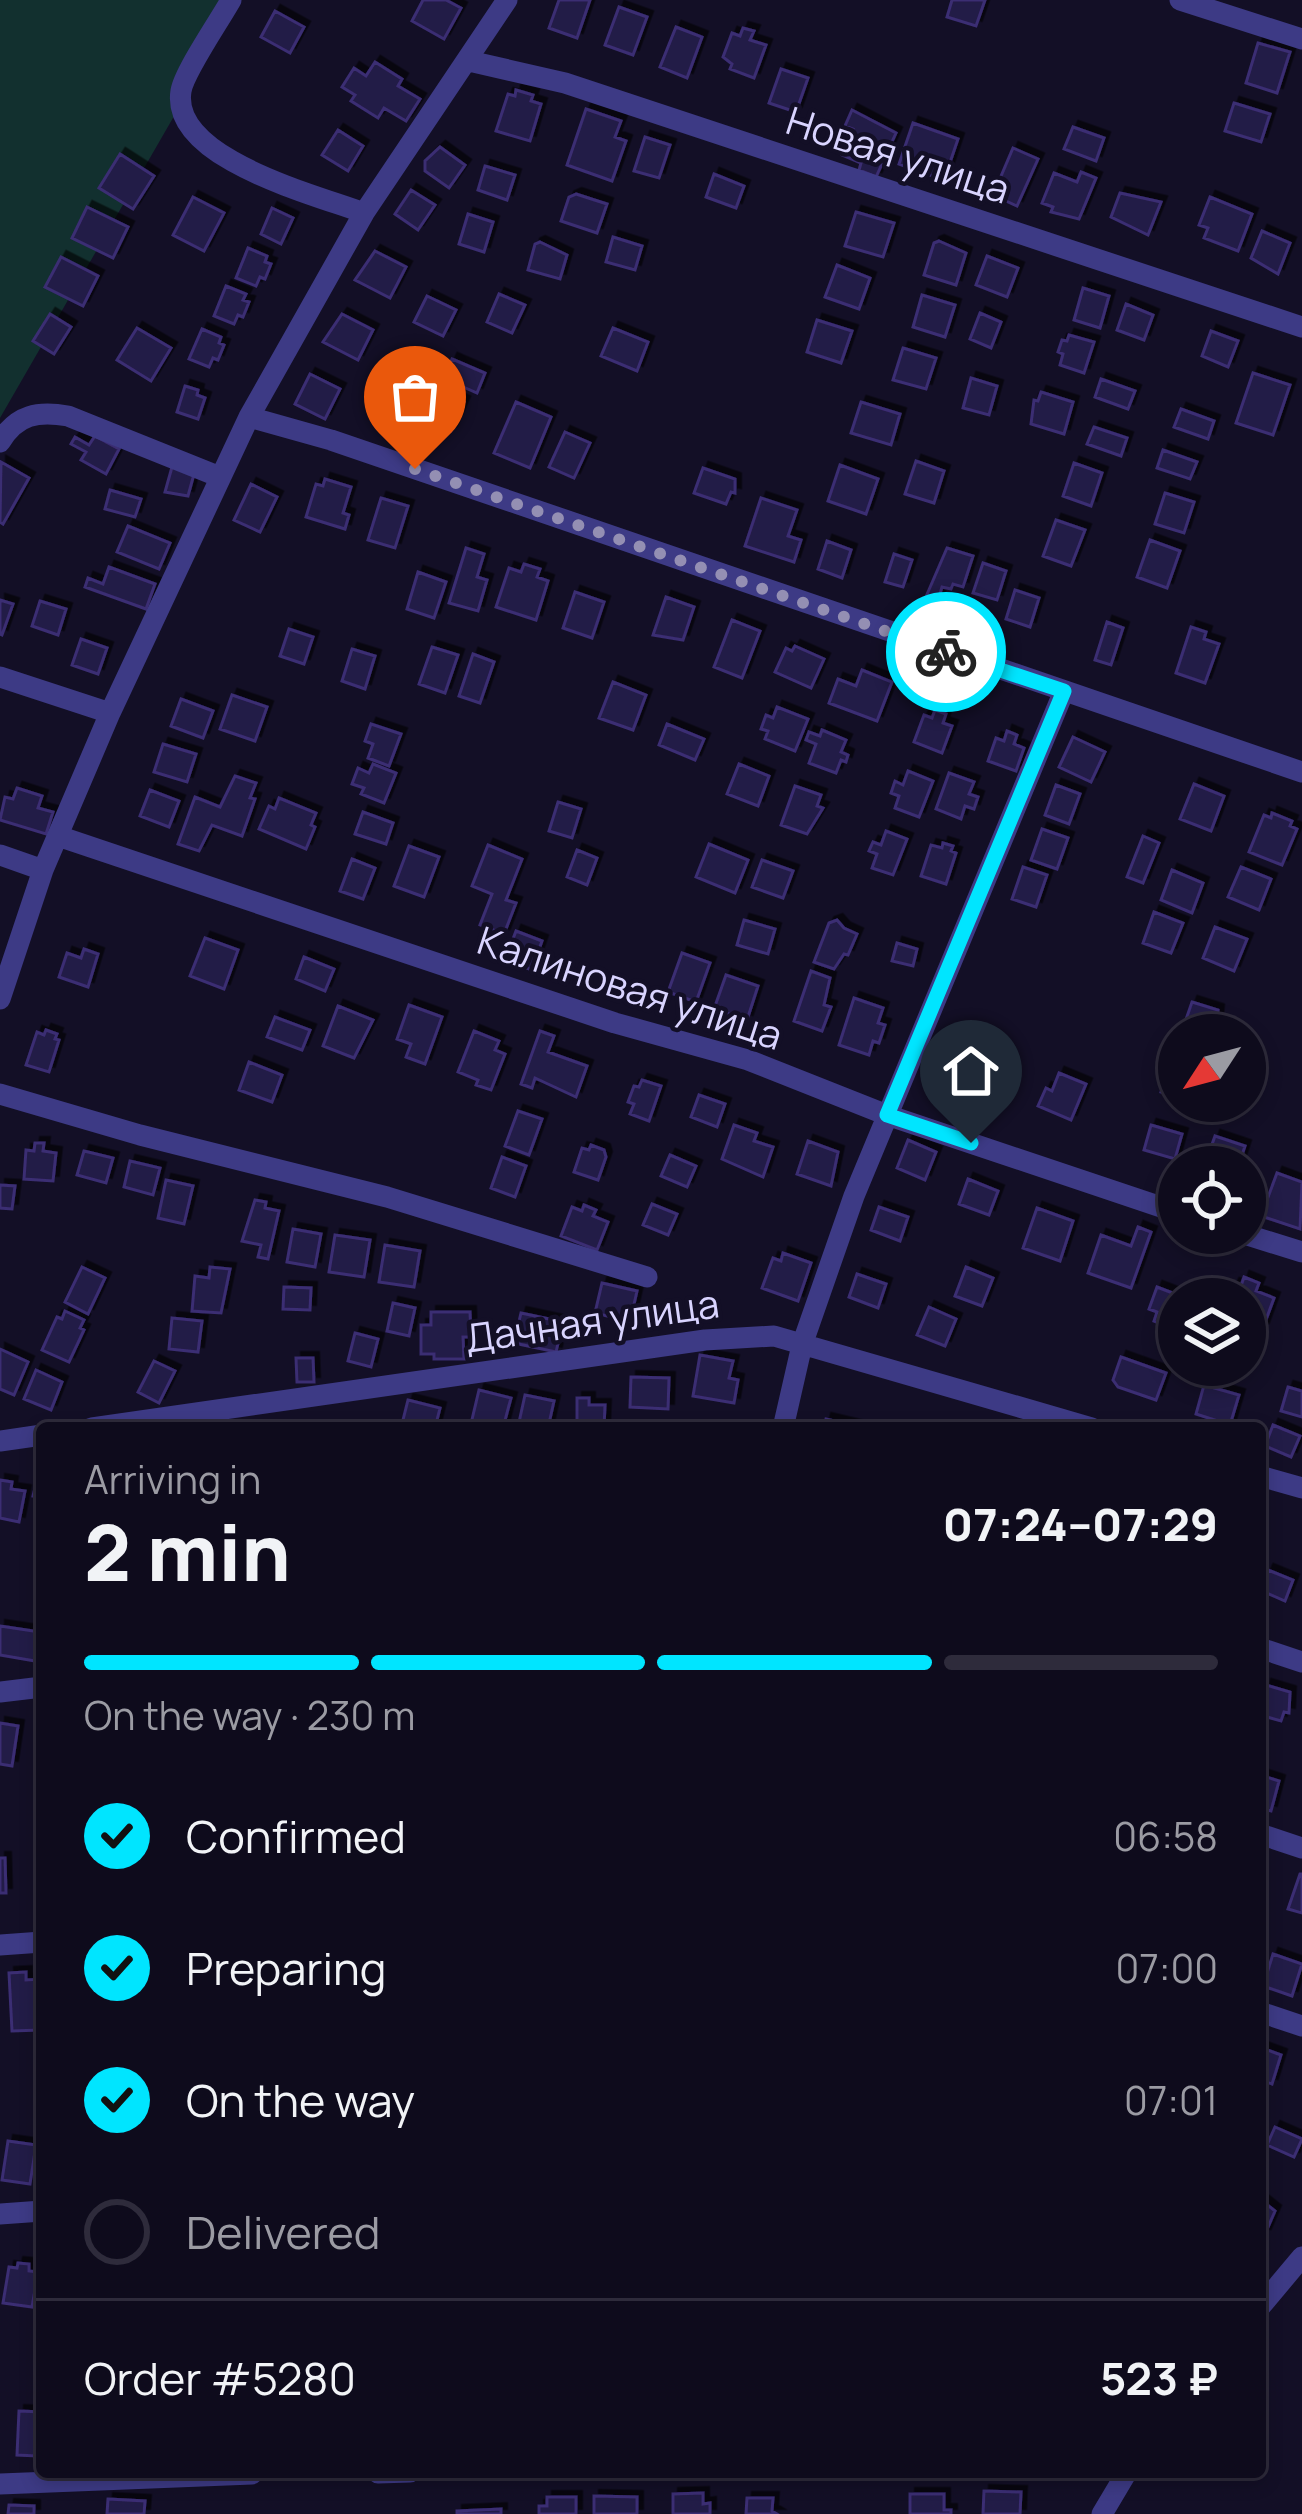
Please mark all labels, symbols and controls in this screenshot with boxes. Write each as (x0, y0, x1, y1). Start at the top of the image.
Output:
street label: Новая улица (780, 93, 1017, 216)
pin (364, 346, 466, 469)
icon: bag (382, 364, 448, 430)
courier (886, 592, 1006, 712)
icon: bike (913, 619, 979, 685)
street label: Калиновая улица (471, 912, 790, 1062)
north arrow (1158, 1014, 1266, 1122)
map controls (1158, 1014, 1266, 1386)
pin (920, 1020, 1022, 1143)
icon: home (938, 1038, 1004, 1104)
button: locate (1158, 1146, 1266, 1254)
street label: Дачная улица (461, 1275, 722, 1365)
button: layers (1158, 1278, 1266, 1386)
text: Arriving in (84, 1452, 261, 1506)
text: 07:24–07:29 (943, 1493, 1218, 1555)
text: 2 min (84, 1498, 291, 1604)
text: On the way · 230 m (84, 1688, 415, 1742)
icon: check (84, 1803, 150, 1869)
text: Confirmed (186, 1805, 406, 1867)
text: 06:58 (1113, 1809, 1218, 1863)
icon: check (84, 1935, 150, 2001)
text: Preparing (186, 1937, 386, 1999)
text: 07:00 (1115, 1941, 1218, 1995)
icon: check (84, 2067, 150, 2133)
text: On the way (186, 2069, 415, 2131)
text: 07:01 (1124, 2073, 1218, 2127)
text: Delivered (186, 2201, 381, 2263)
text: Order #5280 (84, 2347, 356, 2409)
text: 523 ₽ (1100, 2347, 1218, 2409)

